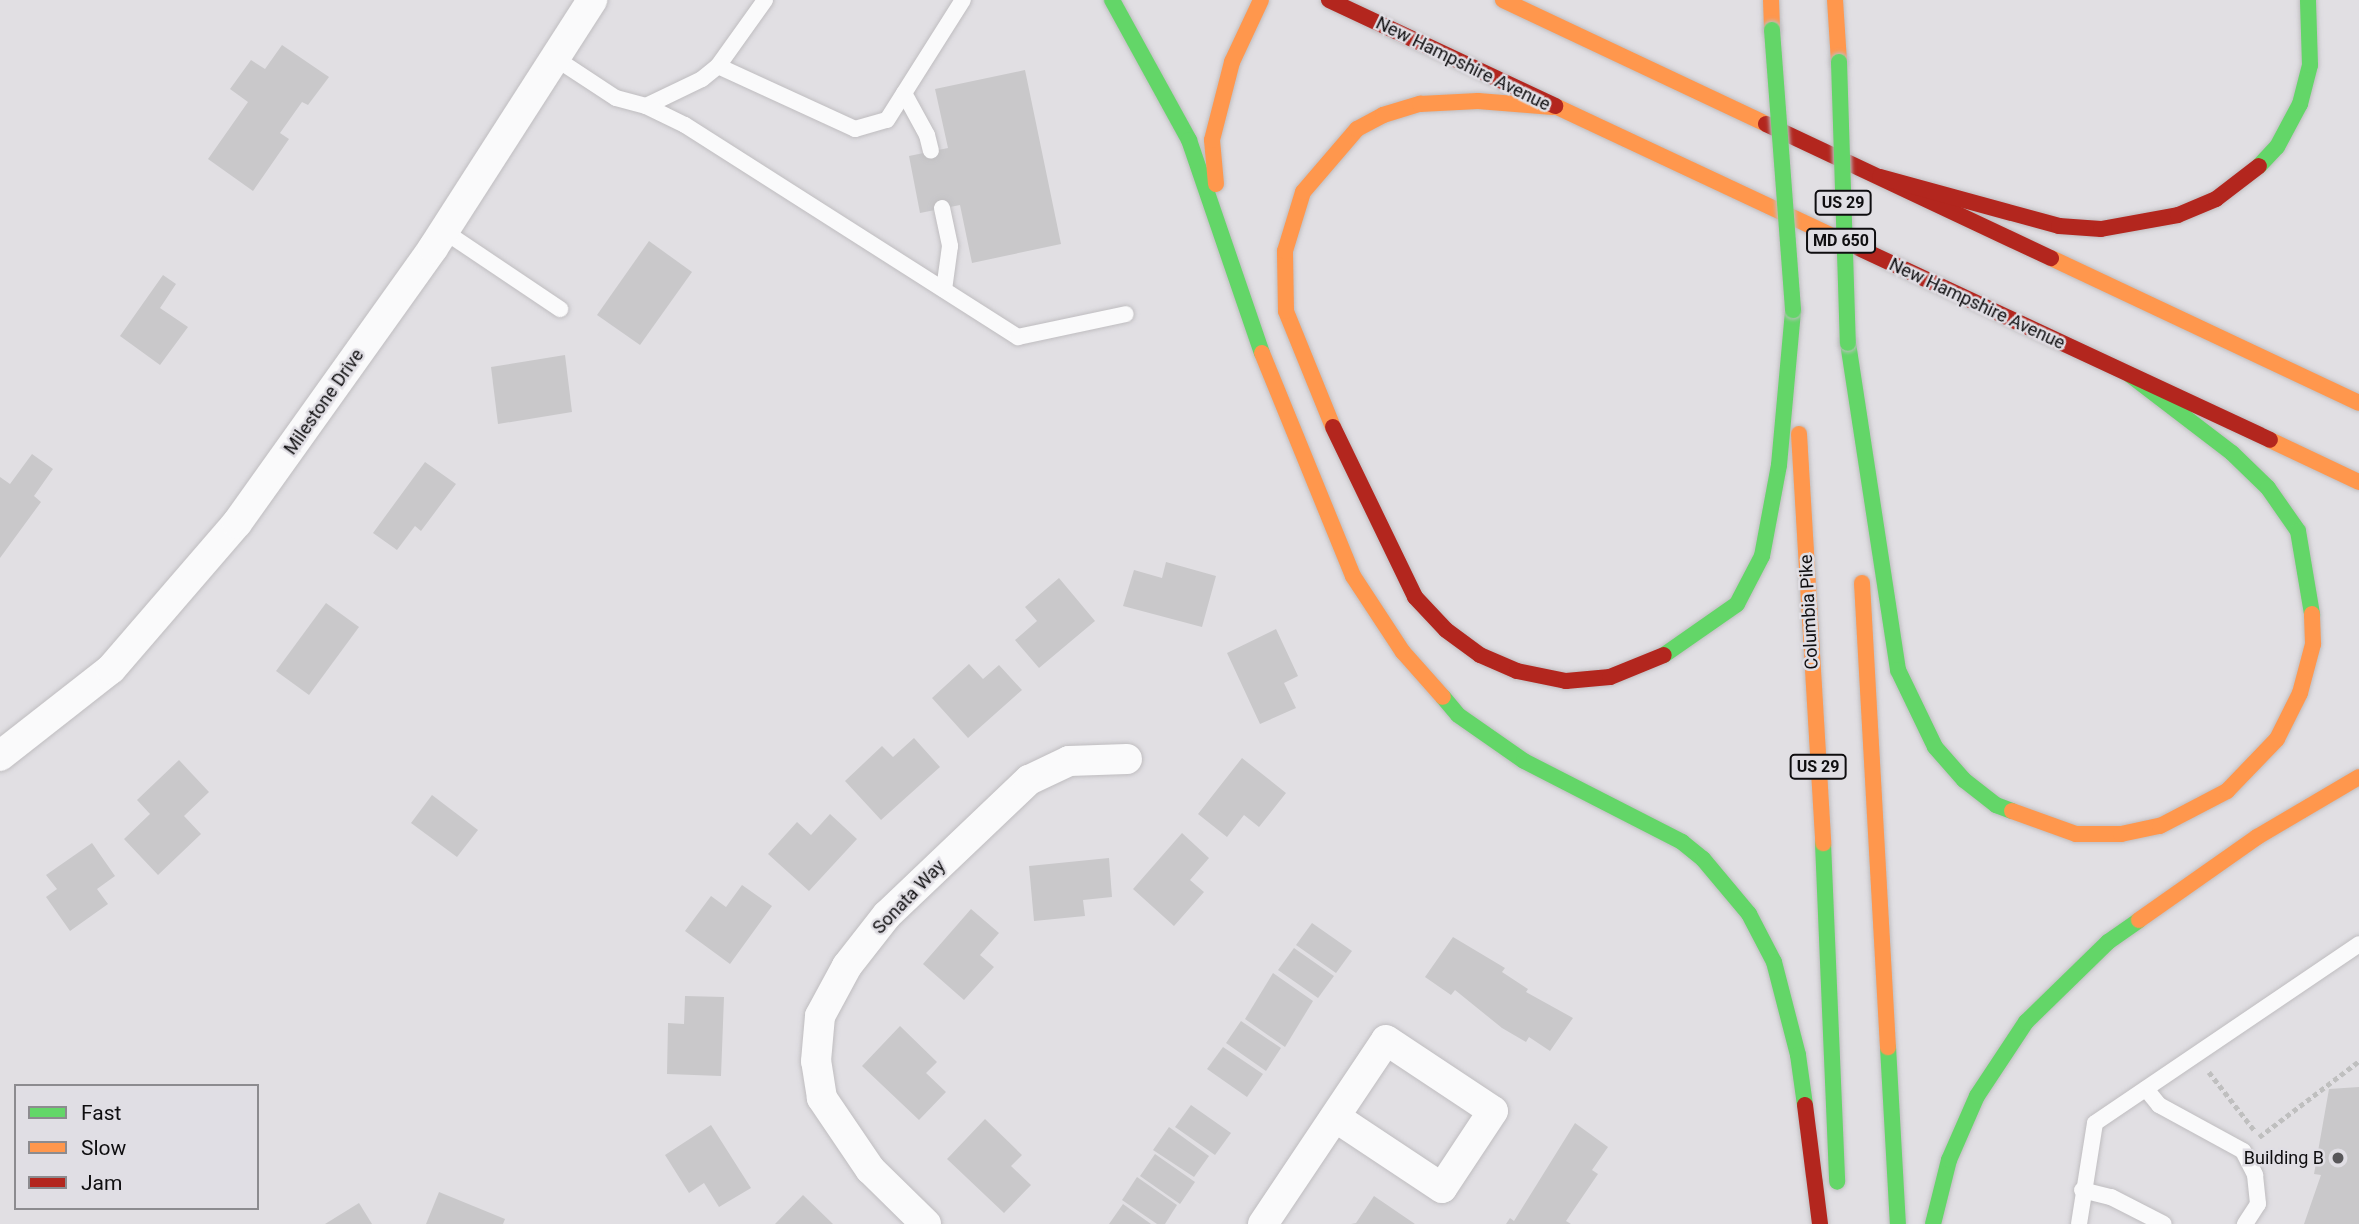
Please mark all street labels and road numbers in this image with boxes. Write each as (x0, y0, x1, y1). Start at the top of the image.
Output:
street label: New Hampshire Avenue (1372, 12, 1554, 116)
road number: US 29 (1813, 190, 1873, 216)
road number: MD 650 (1806, 229, 1876, 254)
street label: New Hampshire Avenue (1886, 254, 2068, 354)
street label: Milestone Drive (280, 345, 368, 459)
street label: Columbia Pike (1795, 554, 1823, 670)
road number: US 29 (1788, 754, 1848, 780)
street label: Sonata Way (868, 855, 950, 939)

